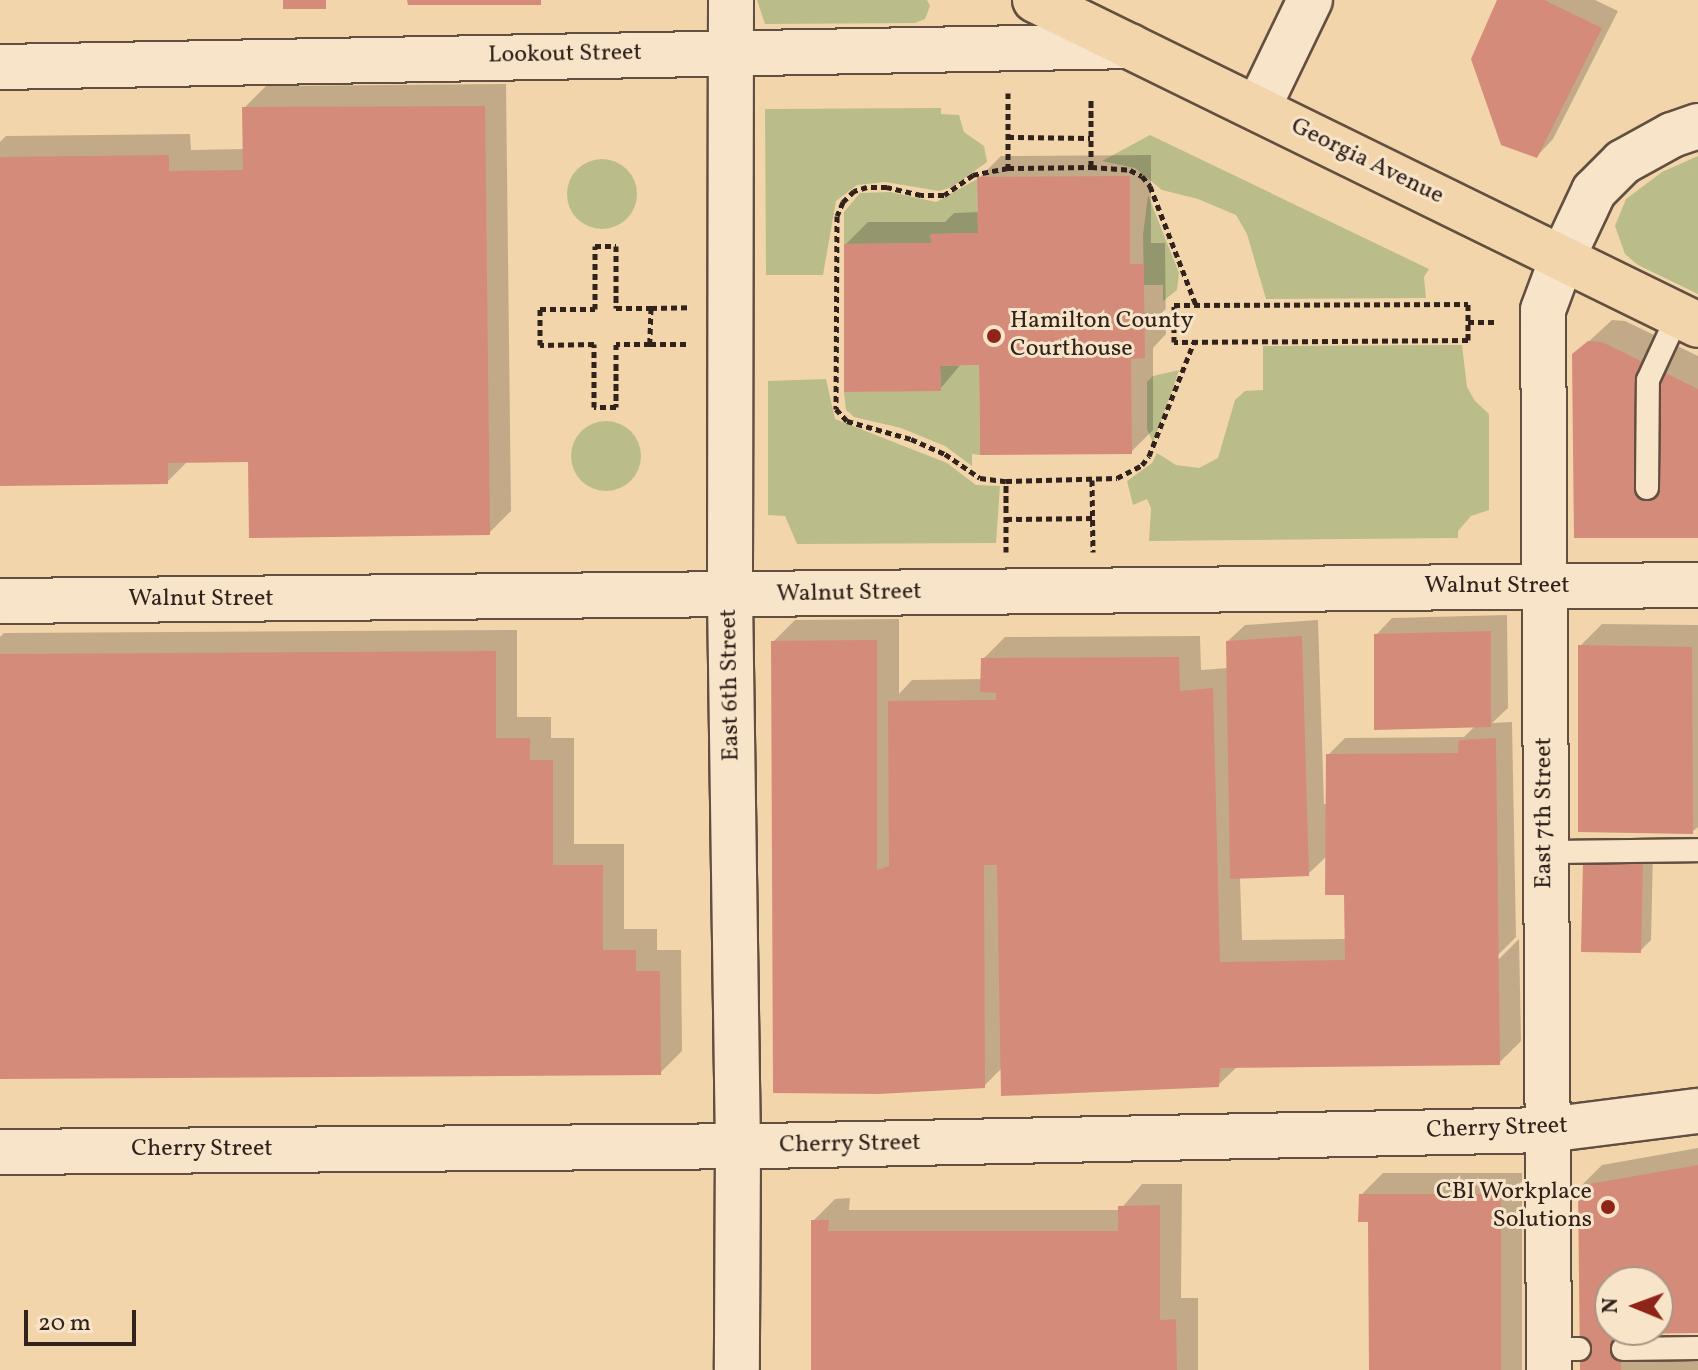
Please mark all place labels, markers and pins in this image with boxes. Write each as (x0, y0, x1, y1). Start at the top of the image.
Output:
place label: Hamilton County Courthouse (1010, 308, 1193, 364)
marker: Hamilton County Courthouse (985, 327, 1003, 345)
place label: CBI Workplace Solutions (1435, 1179, 1592, 1235)
marker: CBI Workplace Solutions (1599, 1198, 1617, 1216)

